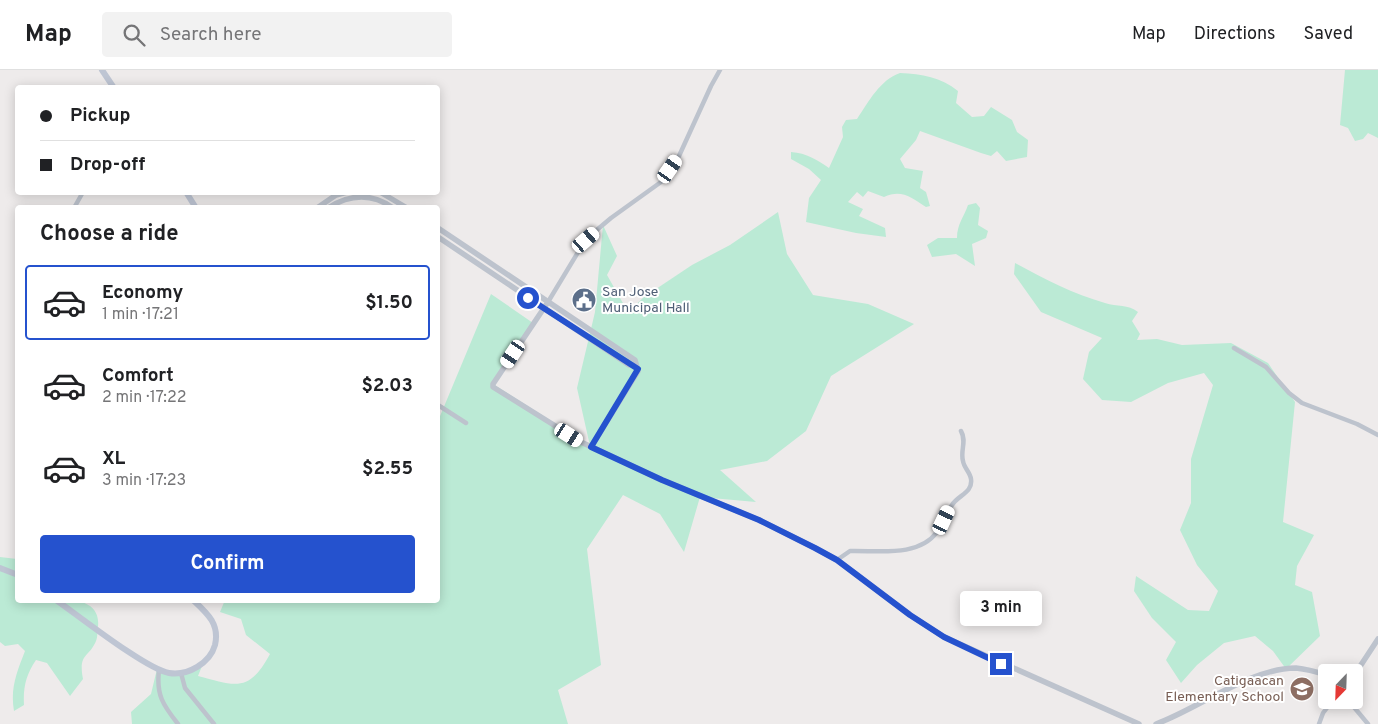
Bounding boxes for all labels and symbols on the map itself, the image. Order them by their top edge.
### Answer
car [655,152,684,186]
car [569,224,602,256]
place label: San Jose Municipal Hall [602,284,690,317]
route start [517,287,539,309]
public building icon: San Jose Municipal Hall [571,287,597,313]
car [498,337,527,371]
car [552,421,585,449]
car [930,503,957,537]
callout: 3 min [960,592,1042,626]
route end [990,653,1012,675]
north arrow [1318,664,1362,709]
place label: Catigaacan Elementary School [1165,673,1284,706]
school or university icon: Catigaacan Elementary School [1289,676,1315,702]

